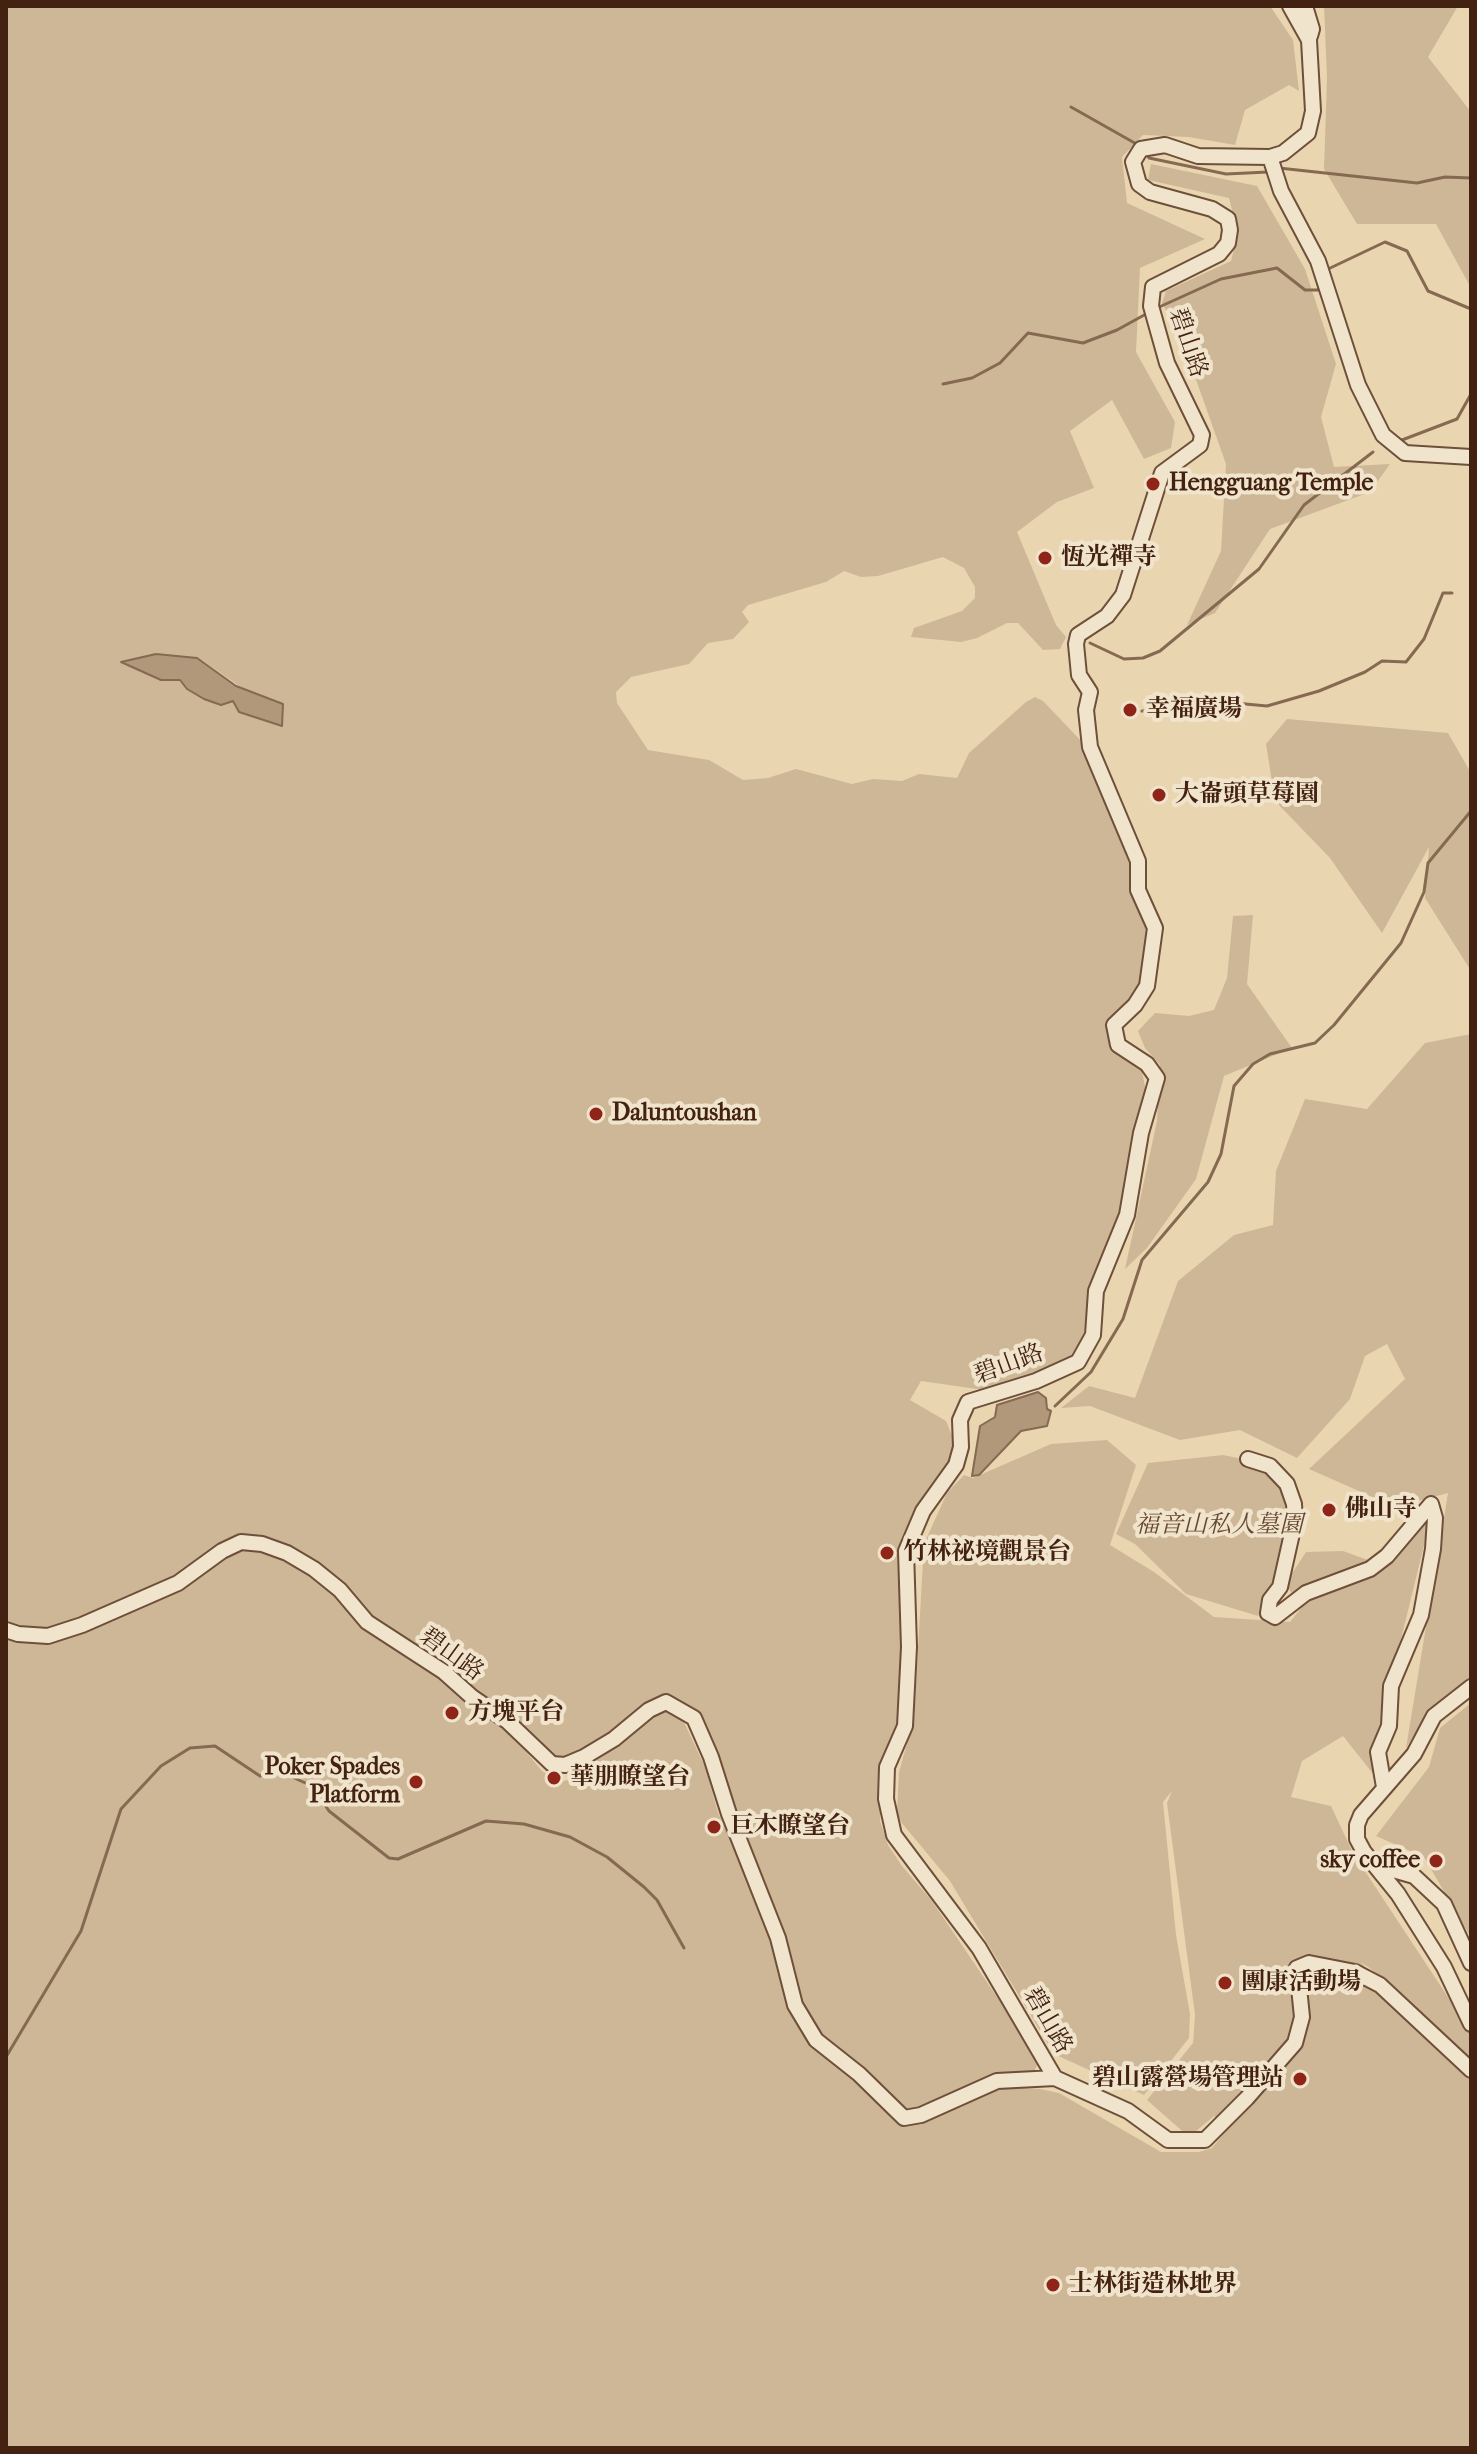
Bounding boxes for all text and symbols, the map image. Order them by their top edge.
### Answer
street label: 碧山路 [1162,304,1212,382]
place label: Hengguang Temple [1169,470,1373,498]
marker: Hengguang Temple [1144,475,1162,493]
place label: 恆光禪寺 [1061,544,1157,572]
marker: 恆光禪寺 [1036,549,1054,567]
place label: 幸福廣場 [1146,696,1242,724]
marker: 幸福廣場 [1121,701,1139,719]
place label: 大崙頭草莓園 [1175,781,1319,809]
marker: 大崙頭草莓園 [1150,786,1168,804]
place label: Daluntoushan [612,1100,757,1128]
marker: Daluntoushan [587,1105,605,1123]
street label: 碧山路 [970,1339,1048,1391]
place label: 佛山寺 [1345,1496,1417,1524]
marker: 佛山寺 [1320,1501,1338,1519]
park label: 福音山私人墓園 [1135,1512,1303,1540]
place label: 竹林祕境觀景台 [903,1539,1071,1567]
marker: 竹林祕境觀景台 [878,1544,896,1562]
street label: 碧山路 [413,1622,489,1688]
place label: 方塊平台 [468,1699,564,1727]
marker: 方塊平台 [443,1704,461,1722]
place label: Poker Spades Platform [265,1754,400,1810]
place label: 華朋瞭望台 [570,1764,690,1792]
marker: 華朋瞭望台 [545,1769,563,1787]
marker: Poker Spades Platform [407,1773,425,1791]
place label: 巨木瞭望台 [730,1813,850,1841]
marker: 巨木瞭望台 [705,1818,723,1836]
place label: sky coffee [1320,1847,1420,1875]
marker: sky coffee [1427,1852,1445,1870]
place label: 團康活動場 [1241,1969,1361,1997]
marker: 團康活動場 [1216,1974,1234,1992]
street label: 碧山路 [1017,1983,1077,2059]
place label: 碧山露營場管理站 [1092,2065,1284,2093]
marker: 碧山露營場管理站 [1291,2070,1309,2088]
place label: 士林街造林地界 [1069,2271,1237,2299]
marker: 士林街造林地界 [1044,2276,1062,2294]

